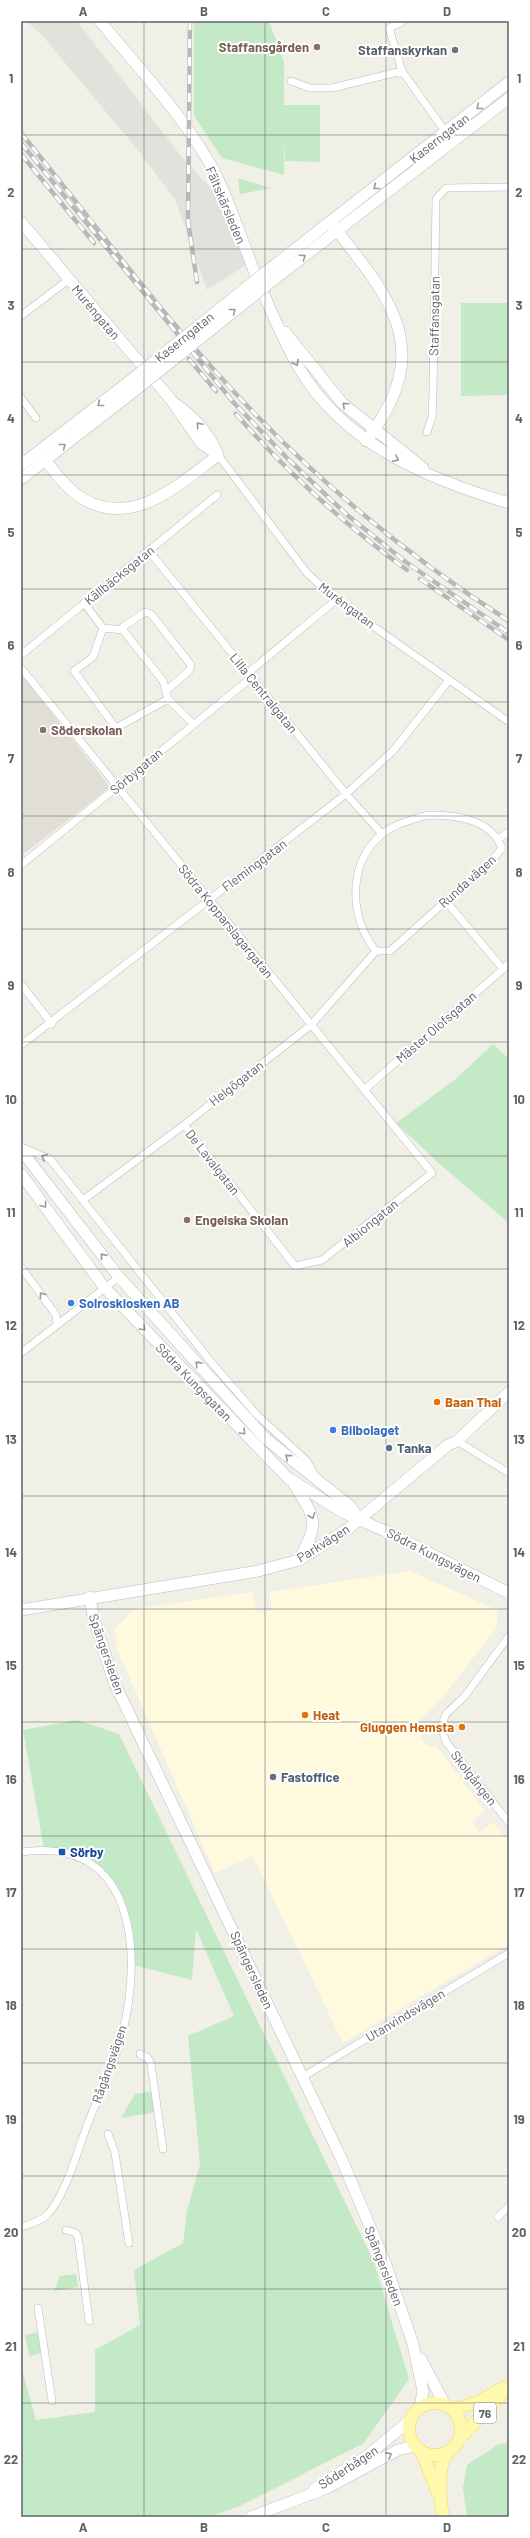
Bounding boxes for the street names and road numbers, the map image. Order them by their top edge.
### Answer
street label: Kaserngatan [406,110,472,166]
street label: Fältskärsleden [203,164,249,246]
street label: Staffansgatan [425,276,443,356]
street label: Muréngatan [68,281,124,343]
street label: Kaserngatan [151,308,217,366]
street label: Källbäcksgatan [81,542,157,608]
street label: Muréngatan [316,579,378,631]
street label: Lilla Centralgatan [227,650,301,736]
street label: Sörbygatan [106,744,166,798]
street label: Fleminggatan [218,835,290,895]
street label: Runda vägen [435,851,499,911]
street label: Södra Kopparslagargatan [175,861,277,981]
street label: Mäster Olofsgatan [392,988,480,1066]
street label: Helgögatan [206,1057,266,1109]
street label: De Lavalgatan [182,1126,244,1198]
street label: Albiongatan [339,1196,401,1250]
street label: Södra Kungsgatan [153,1340,235,1424]
street label: Parkvägen [294,1521,352,1565]
street label: Södra Kungsvägen [384,1524,484,1586]
street label: Spängersleden [86,1612,128,1696]
street label: Skolgången [448,1747,500,1809]
street label: Spängersleden [227,1928,277,2012]
street label: Utanvindsvägen [362,1985,448,2045]
street label: Rågångsvägen [88,2023,130,2105]
street label: Spängersleden [361,2224,407,2308]
road number: 76 [474,2403,496,2423]
street label: Söderbågen [315,2442,381,2492]

